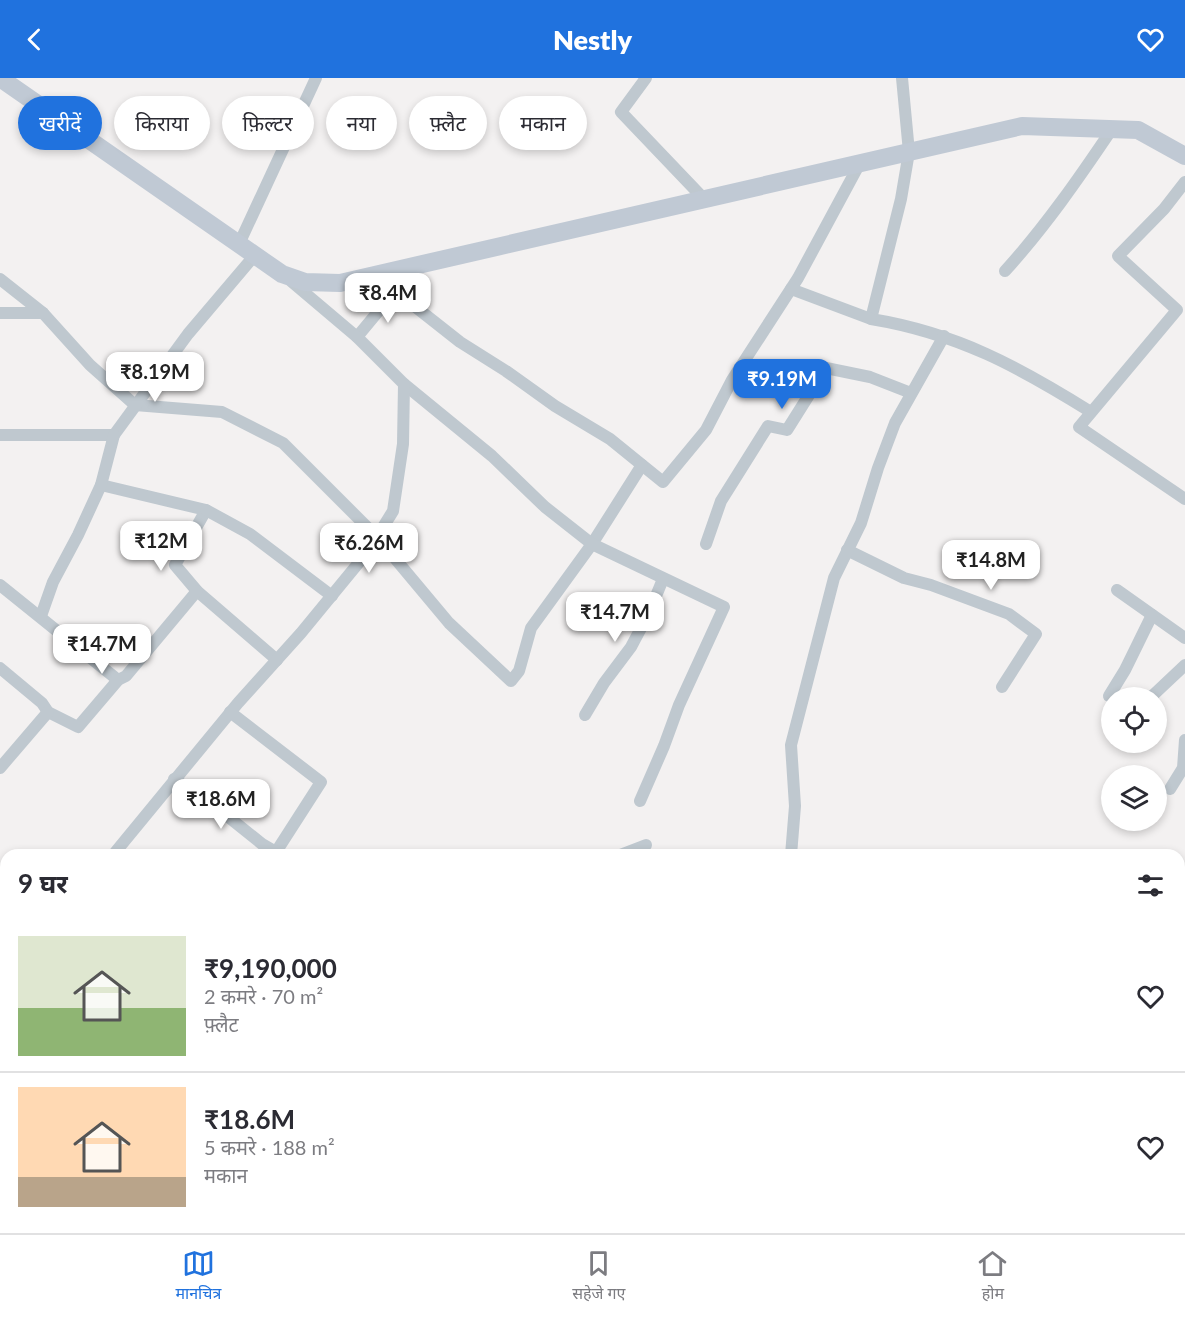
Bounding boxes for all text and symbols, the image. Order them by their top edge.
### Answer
icon: back [18,23,51,56]
text: Nestly [553,23,632,56]
icon: heart [1134,23,1167,56]
chip: खरीदें [18,96,102,150]
chip: किराया [114,96,210,150]
chip: फ़िल्टर [222,96,314,150]
chip: नया [326,96,397,150]
chip: फ़्लैट [409,96,487,150]
chip: मकान [499,96,587,150]
pin: ₹8.4M [346,273,430,324]
text: ₹8.4M [359,280,417,304]
pin: ₹8.19M [106,352,204,403]
text: ₹8.19M [120,359,190,383]
pin: ₹9.19M [733,359,831,410]
text: ₹9.19M [747,366,817,390]
pin: ₹12M [125,521,197,572]
pin: ₹6.26M [320,523,418,574]
text: ₹12M [134,528,188,552]
text: ₹6.26M [334,530,404,554]
pin: ₹14.8M [942,540,1040,591]
text: ₹14.8M [956,547,1026,571]
pin: ₹14.7M [566,592,664,643]
text: ₹14.7M [580,599,650,623]
pin: ₹14.7M [53,624,151,675]
text: ₹14.7M [67,631,137,655]
map controls [1101,687,1167,831]
button: locate [1101,687,1167,753]
button: layers [1101,765,1167,831]
pin: ₹18.6M [172,779,270,830]
text: ₹18.6M [186,786,256,810]
text: 9 घर [18,867,68,899]
icon: filters [1134,869,1167,902]
text: ₹9,190,000 [204,952,337,984]
icon: home [66,960,138,1032]
icon: heart [1134,980,1167,1013]
text: 2 कमरे · 70 m² [204,984,323,1008]
text: फ़्लैट [204,1012,239,1036]
text: ₹18.6M [204,1103,295,1135]
icon: home [66,1111,138,1183]
icon: heart [1134,1131,1167,1164]
text: 5 कमरे · 188 m² [204,1135,335,1159]
text: मकान [204,1163,248,1187]
tab: मानचित्र [176,1247,221,1306]
tab: सहेजे गए [572,1247,625,1306]
tab: होम [976,1247,1009,1306]

